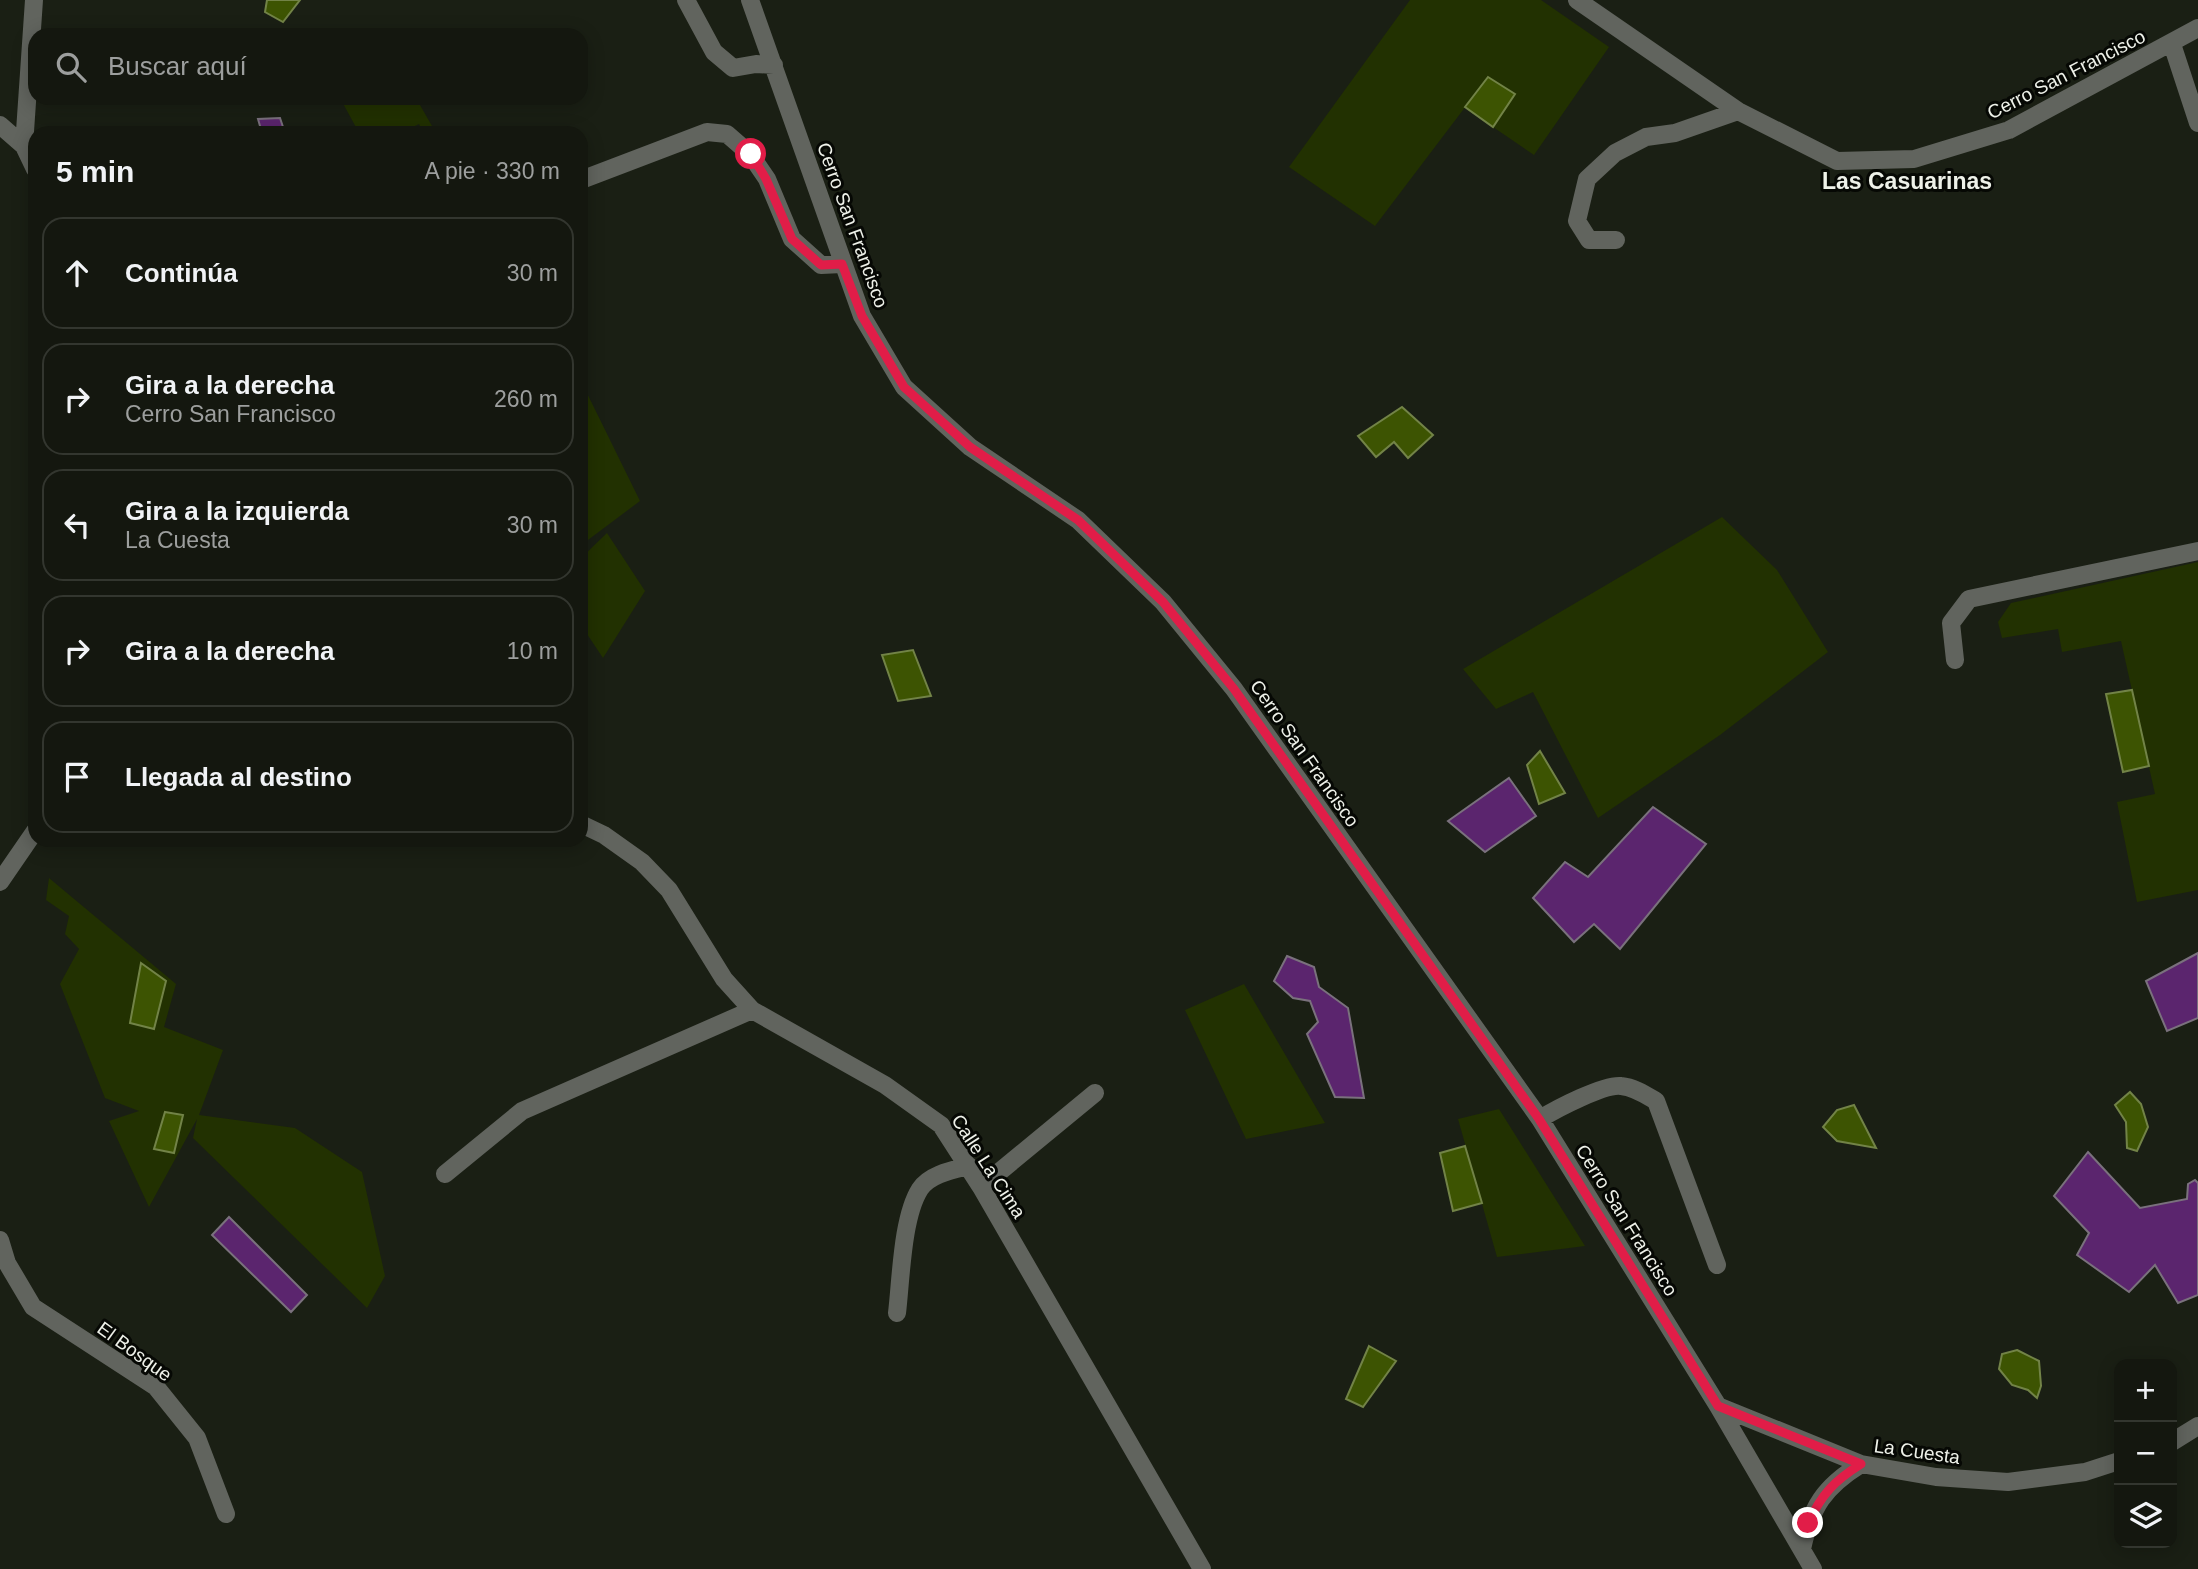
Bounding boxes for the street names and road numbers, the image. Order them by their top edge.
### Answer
street label: Cerro San Francisco [1984,26,2149,123]
street label: Cerro San Francisco [813,140,892,311]
street label: Cerro San Francisco [1246,676,1363,831]
street label: Calle La Cima [947,1111,1030,1222]
street label: Cerro San Francisco [1572,1141,1682,1300]
street label: El Bosque [93,1317,176,1385]
street label: La Cuesta [1873,1435,1962,1468]

